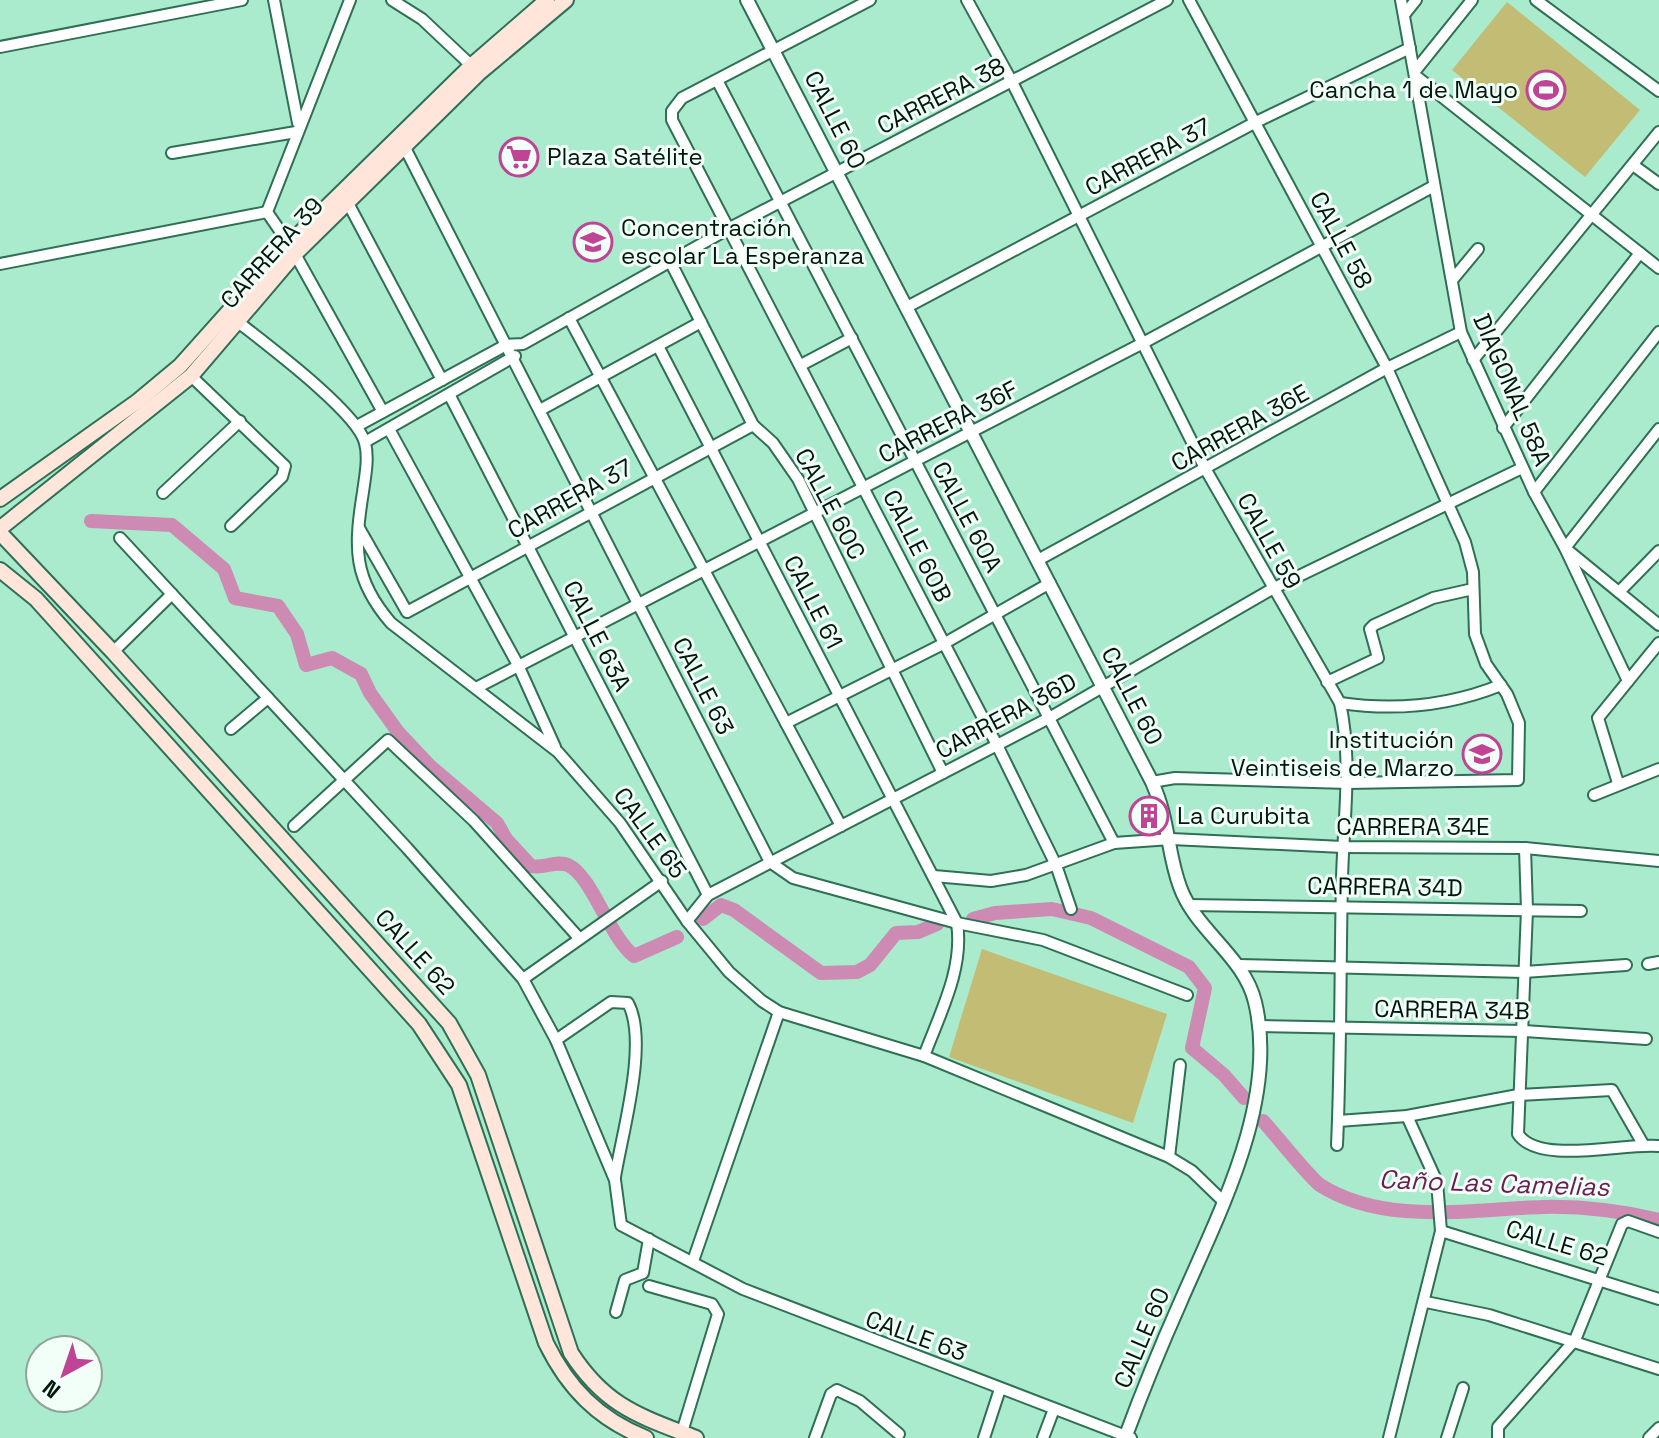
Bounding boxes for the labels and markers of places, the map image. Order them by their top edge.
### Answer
sports icon: Cancha 1 de Mayo [1525,69,1567,111]
place label: Cancha 1 de Mayo [1309,74,1518,105]
supermarket icon: Plaza Satélite [498,136,540,178]
place label: Plaza Satélite [547,141,703,172]
place label: Concentración escolar La Esperanza [621,212,864,271]
school or university icon: Concentración escolar La Esperanza [572,221,614,263]
place label: Institución Veintiseis de Marzo [1231,724,1454,783]
school or university icon: Institución Veintiseis de Marzo [1461,733,1503,775]
building icon: La Curubita [1128,795,1170,837]
place label: La Curubita [1177,800,1310,831]

